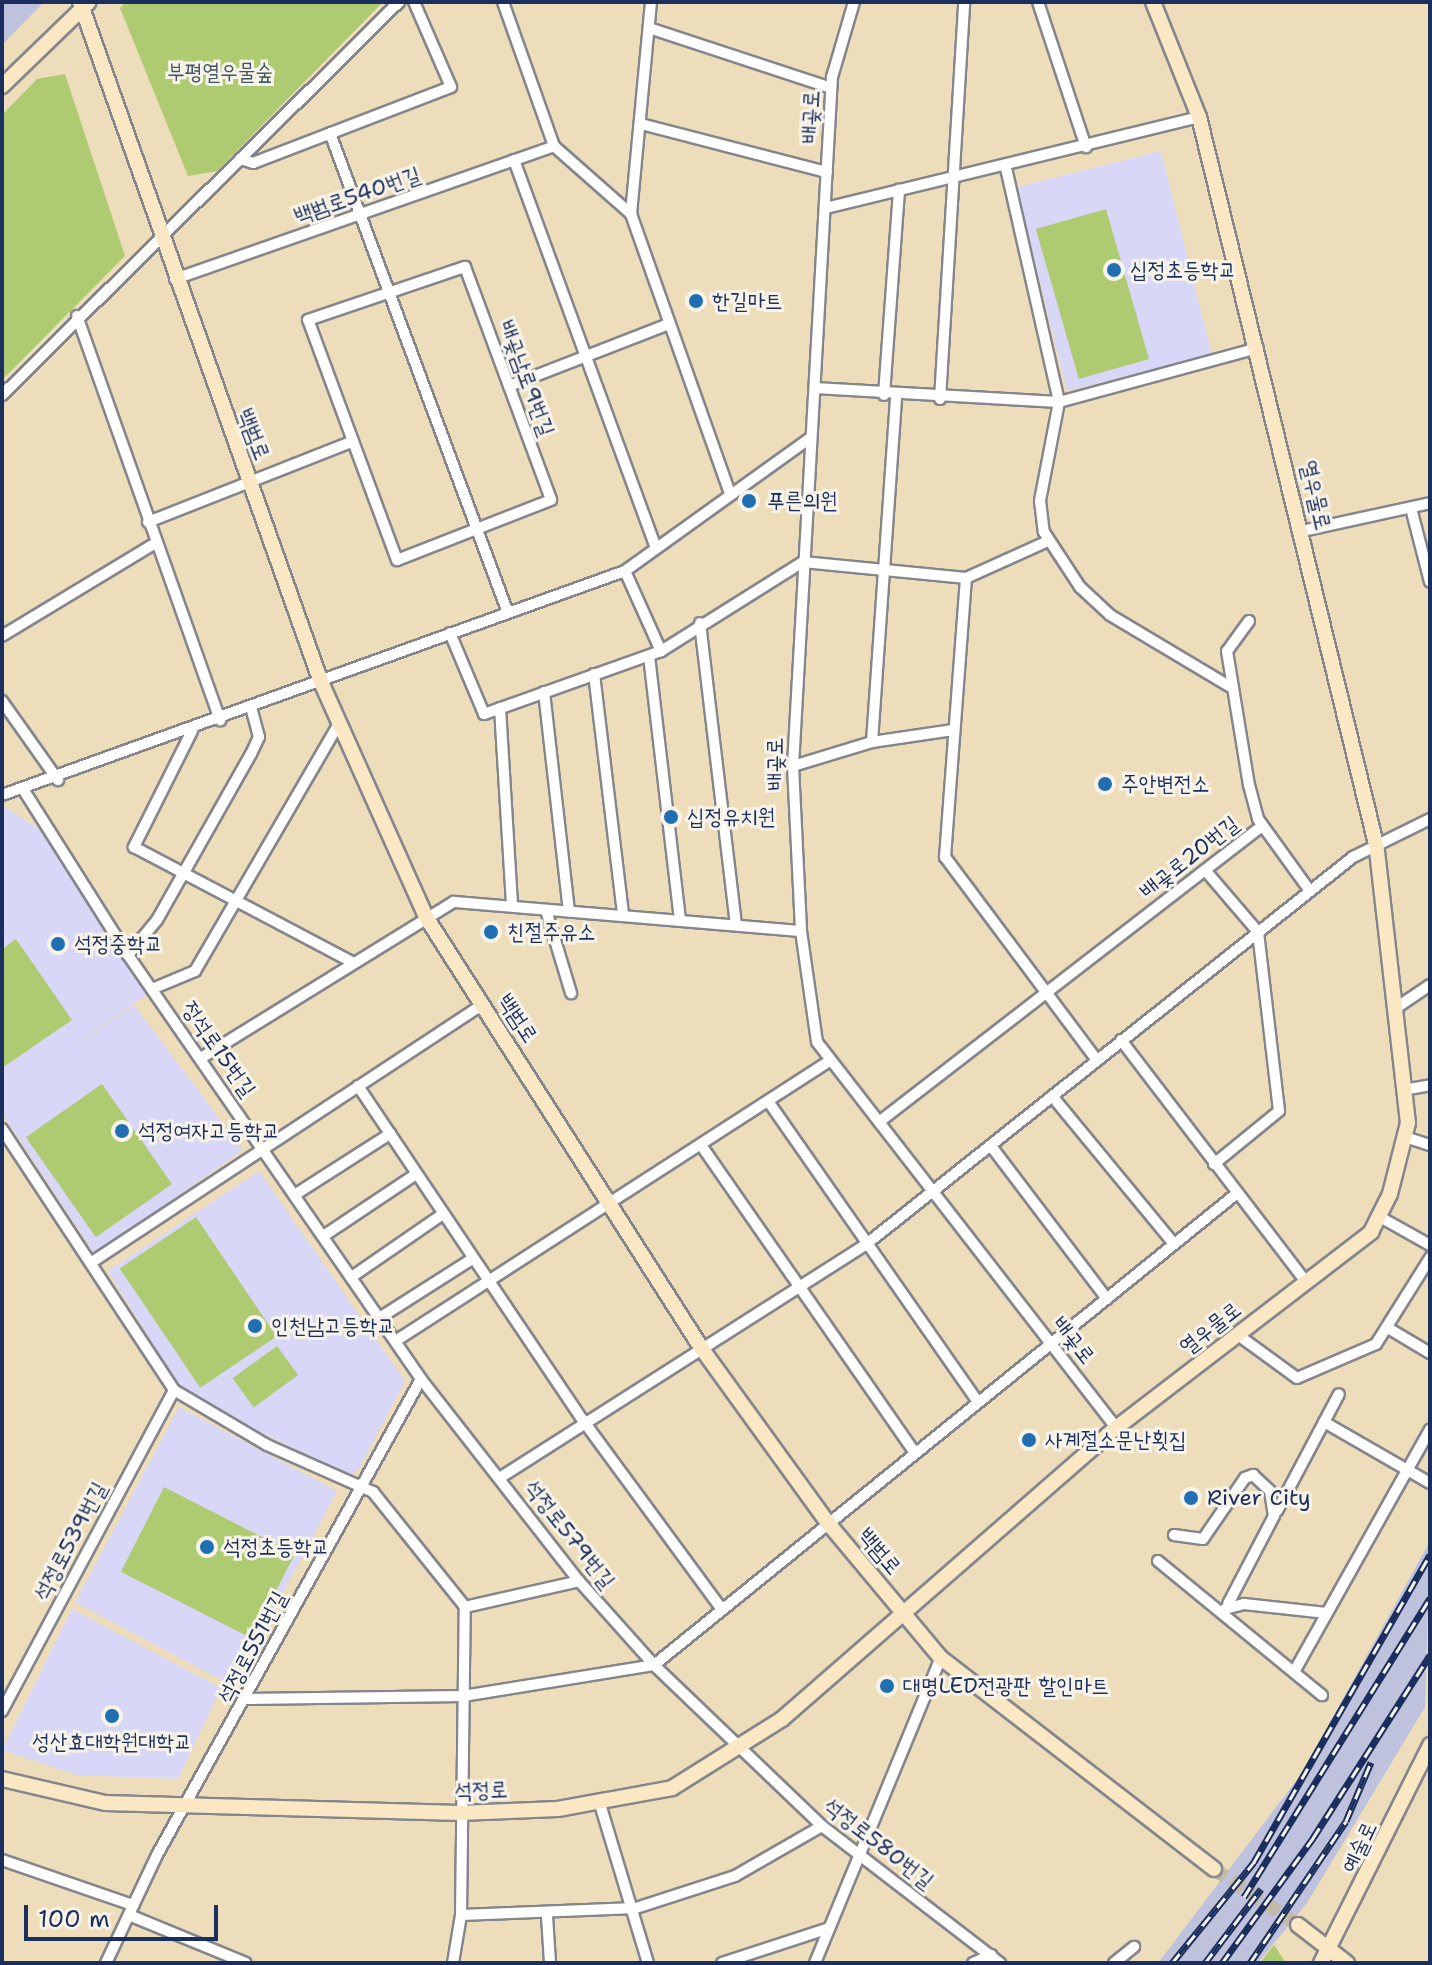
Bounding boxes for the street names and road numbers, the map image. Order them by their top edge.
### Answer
street label: 배곶로 [795,90,825,144]
street label: 백범로540번길 [290,161,424,229]
street label: 배곶남로9번길 [494,316,560,440]
street label: 백범로 [232,404,276,464]
street label: 열우물로 [1295,458,1337,532]
street label: 배곶로 [762,737,788,791]
street label: 배곶로20번길 [1134,810,1244,904]
street label: 백범로 [492,989,544,1047]
street label: 정석로15번길 [176,996,262,1102]
street label: 열우물로 [1174,1296,1246,1360]
street label: 배곶로 [1047,1311,1101,1369]
street label: 석정로579번길 [519,1474,621,1594]
street label: 석정로539번길 [28,1477,112,1605]
street label: 백범로 [853,1522,907,1580]
street label: 석정로551번길 [211,1586,293,1708]
street label: 석정로 [454,1776,508,1804]
street label: 석정로580번길 [819,1792,939,1894]
street label: 예술로 [1336,1817,1382,1877]

